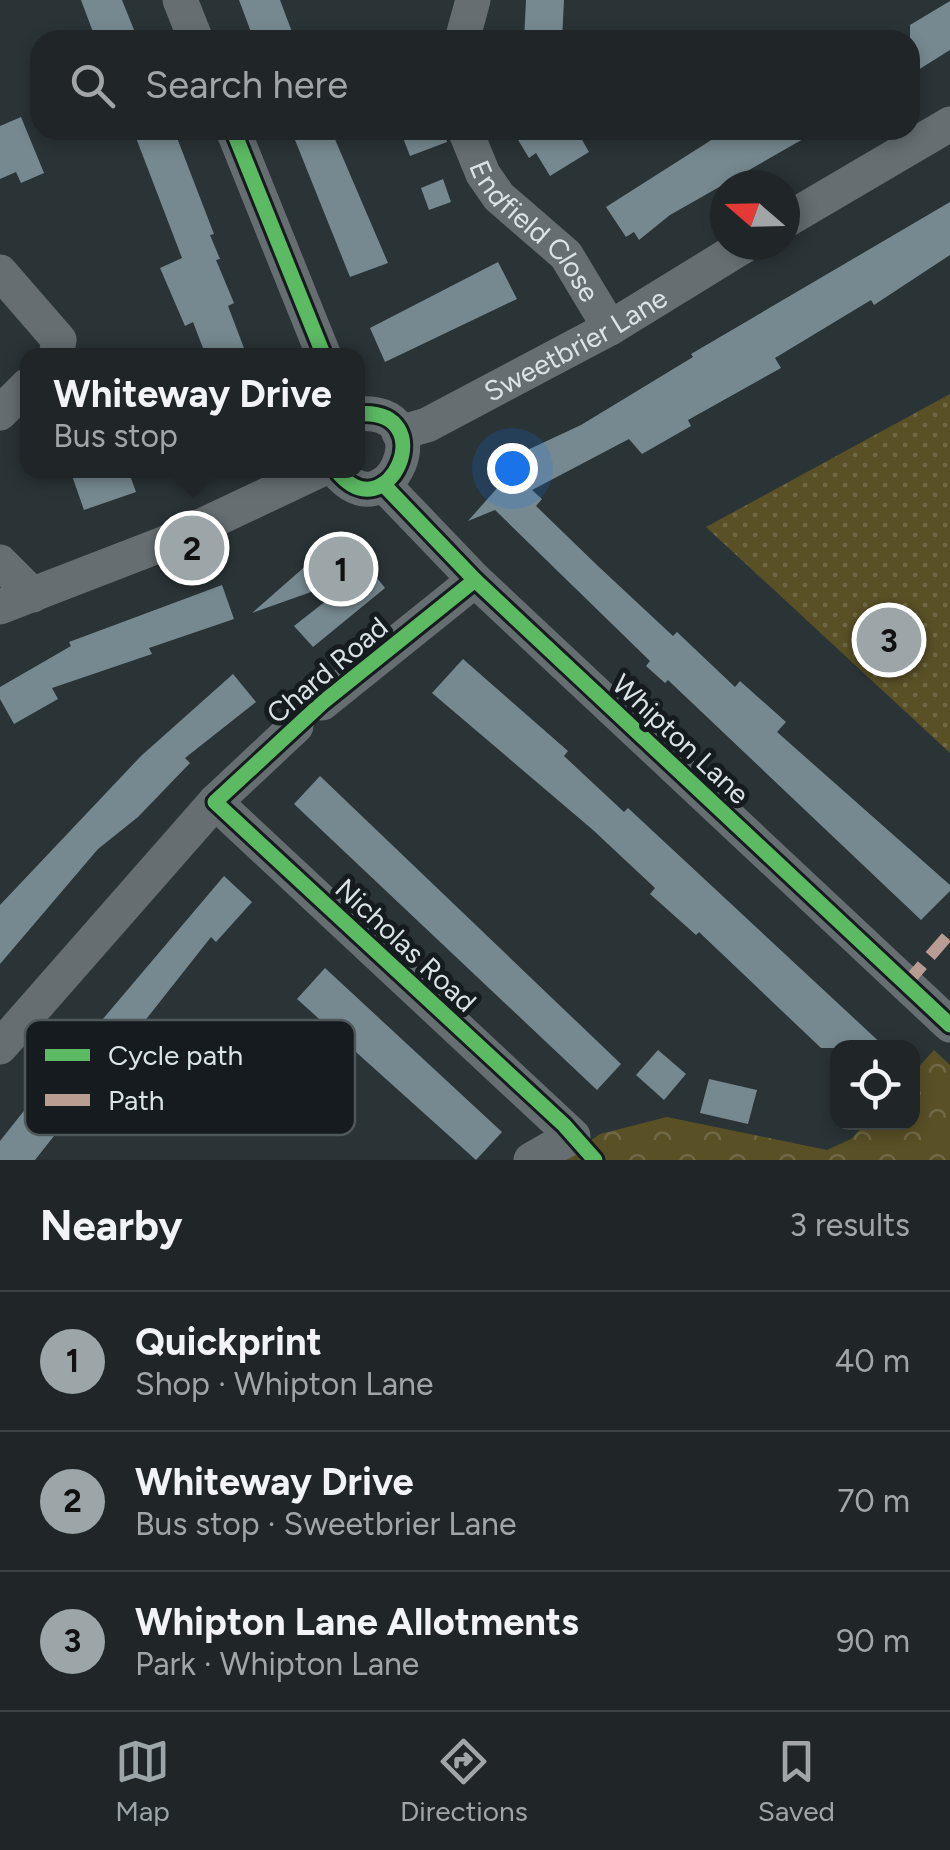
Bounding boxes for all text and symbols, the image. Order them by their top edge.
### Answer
search box [30,30,920,140]
icon: search [65,58,120,113]
text: Search here [145,62,348,108]
street label: Endfield Close [462,155,607,308]
north arrow [710,170,800,260]
street label: Sweetbrier Lane [478,280,673,409]
popup [20,348,365,478]
text: Whiteway Drive [53,371,332,417]
text: Bus stop [53,417,178,455]
your location [487,443,538,494]
pin: 2 [160,510,224,586]
pin: 1 [308,532,374,606]
pin: 3 [856,602,922,678]
street label: Chard Road [260,610,394,730]
street label: Whipton Lane [606,667,756,811]
street label: Nicholas Road [329,871,483,1019]
legend [25,1020,355,1135]
text: Cycle path [108,1038,243,1072]
map controls [830,1040,920,1130]
button: locate [830,1040,920,1130]
text: Path [108,1083,164,1117]
text: Nearby [40,1200,182,1251]
text: 3 results [790,1206,910,1244]
text: Quickprint [135,1319,322,1365]
text: 1 [66,1342,79,1380]
text: 40 m [834,1342,910,1380]
text: Shop · Whipton Lane [135,1365,433,1403]
text: Whiteway Drive [135,1459,414,1505]
text: 2 [63,1482,82,1520]
text: 70 m [837,1482,910,1520]
text: Bus stop · Sweetbrier Lane [135,1505,516,1543]
text: Whipton Lane Allotments [135,1599,579,1645]
text: 3 [64,1622,81,1660]
text: 90 m [836,1622,910,1660]
text: Park · Whipton Lane [135,1645,419,1683]
tab: Map [115,1734,170,1828]
tab: Directions [400,1734,528,1828]
tab: Saved [758,1734,835,1828]

